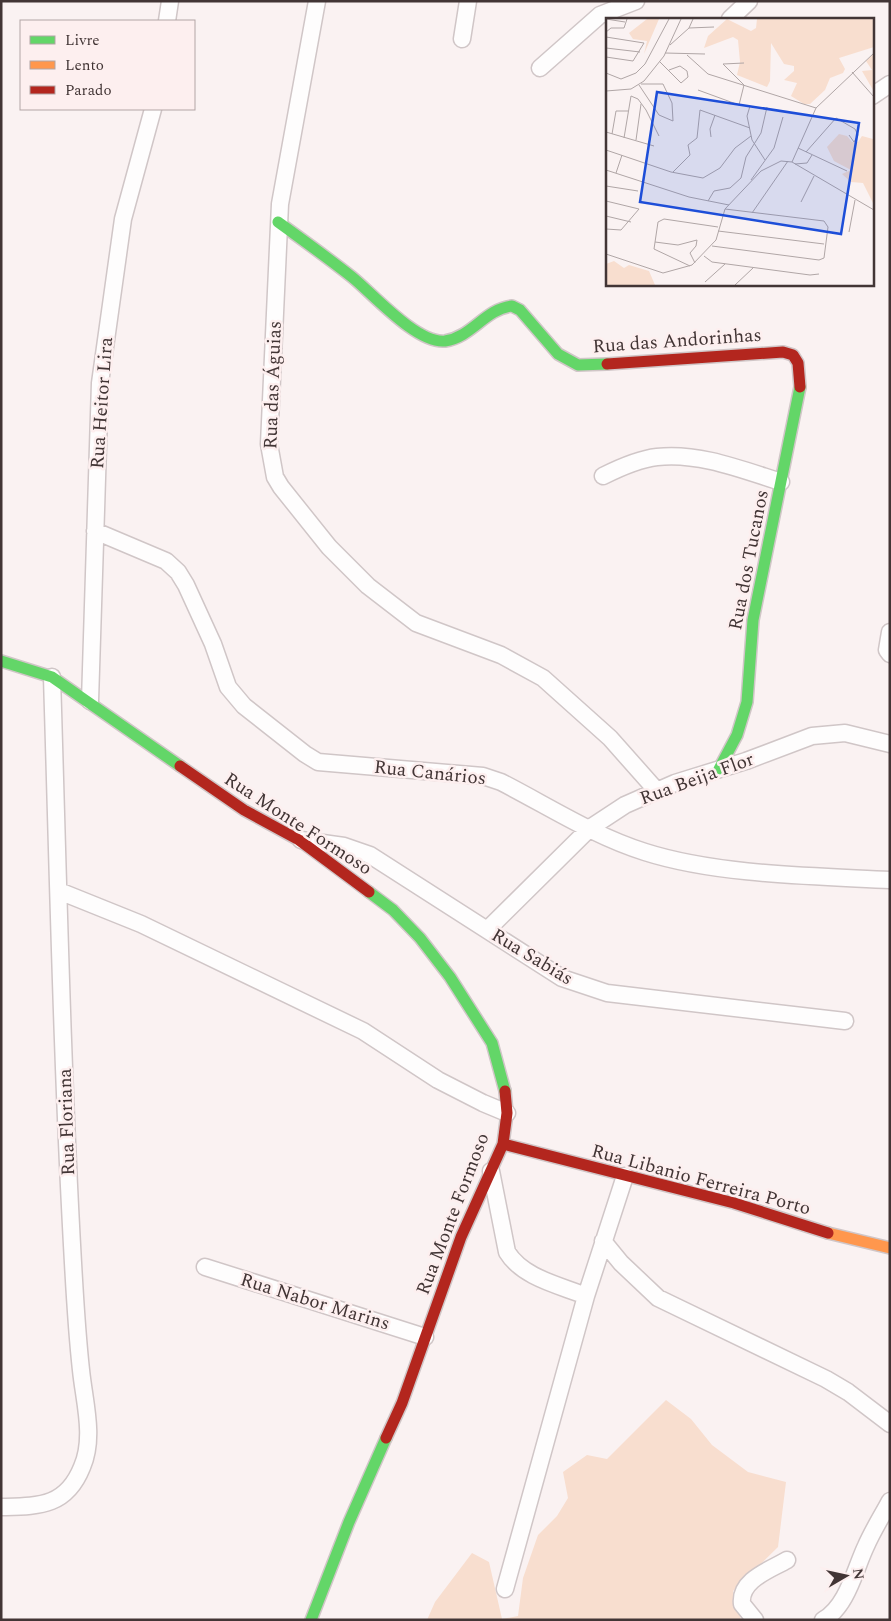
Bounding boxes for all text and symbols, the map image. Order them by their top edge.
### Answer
inset map [606,18,874,285]
legend [20,20,195,110]
text: Livre [65,29,100,52]
text: Lento [65,54,104,77]
text: Parado [65,79,112,102]
street label: Rua das Águias [256,320,290,450]
street label: Rua das Andorinhas [592,321,762,361]
street label: Rua Heitor Lira [83,335,121,470]
street label: Rua dos Tucanos [721,487,777,633]
street label: Rua Beija Flor [636,745,759,813]
street label: Rua Canários [373,753,487,793]
street label: Rua Monte Formoso [218,765,378,883]
street label: Rua Sabiás [486,921,578,993]
street label: Rua Floriana [51,1067,83,1176]
street label: Rua Monte Formoso [409,1129,497,1299]
street label: Rua Libanio Ferreira Porto [588,1137,814,1223]
street label: Rua Nabor Marins [237,1265,393,1339]
north arrow [821,1551,871,1601]
text: N [847,1567,870,1581]

